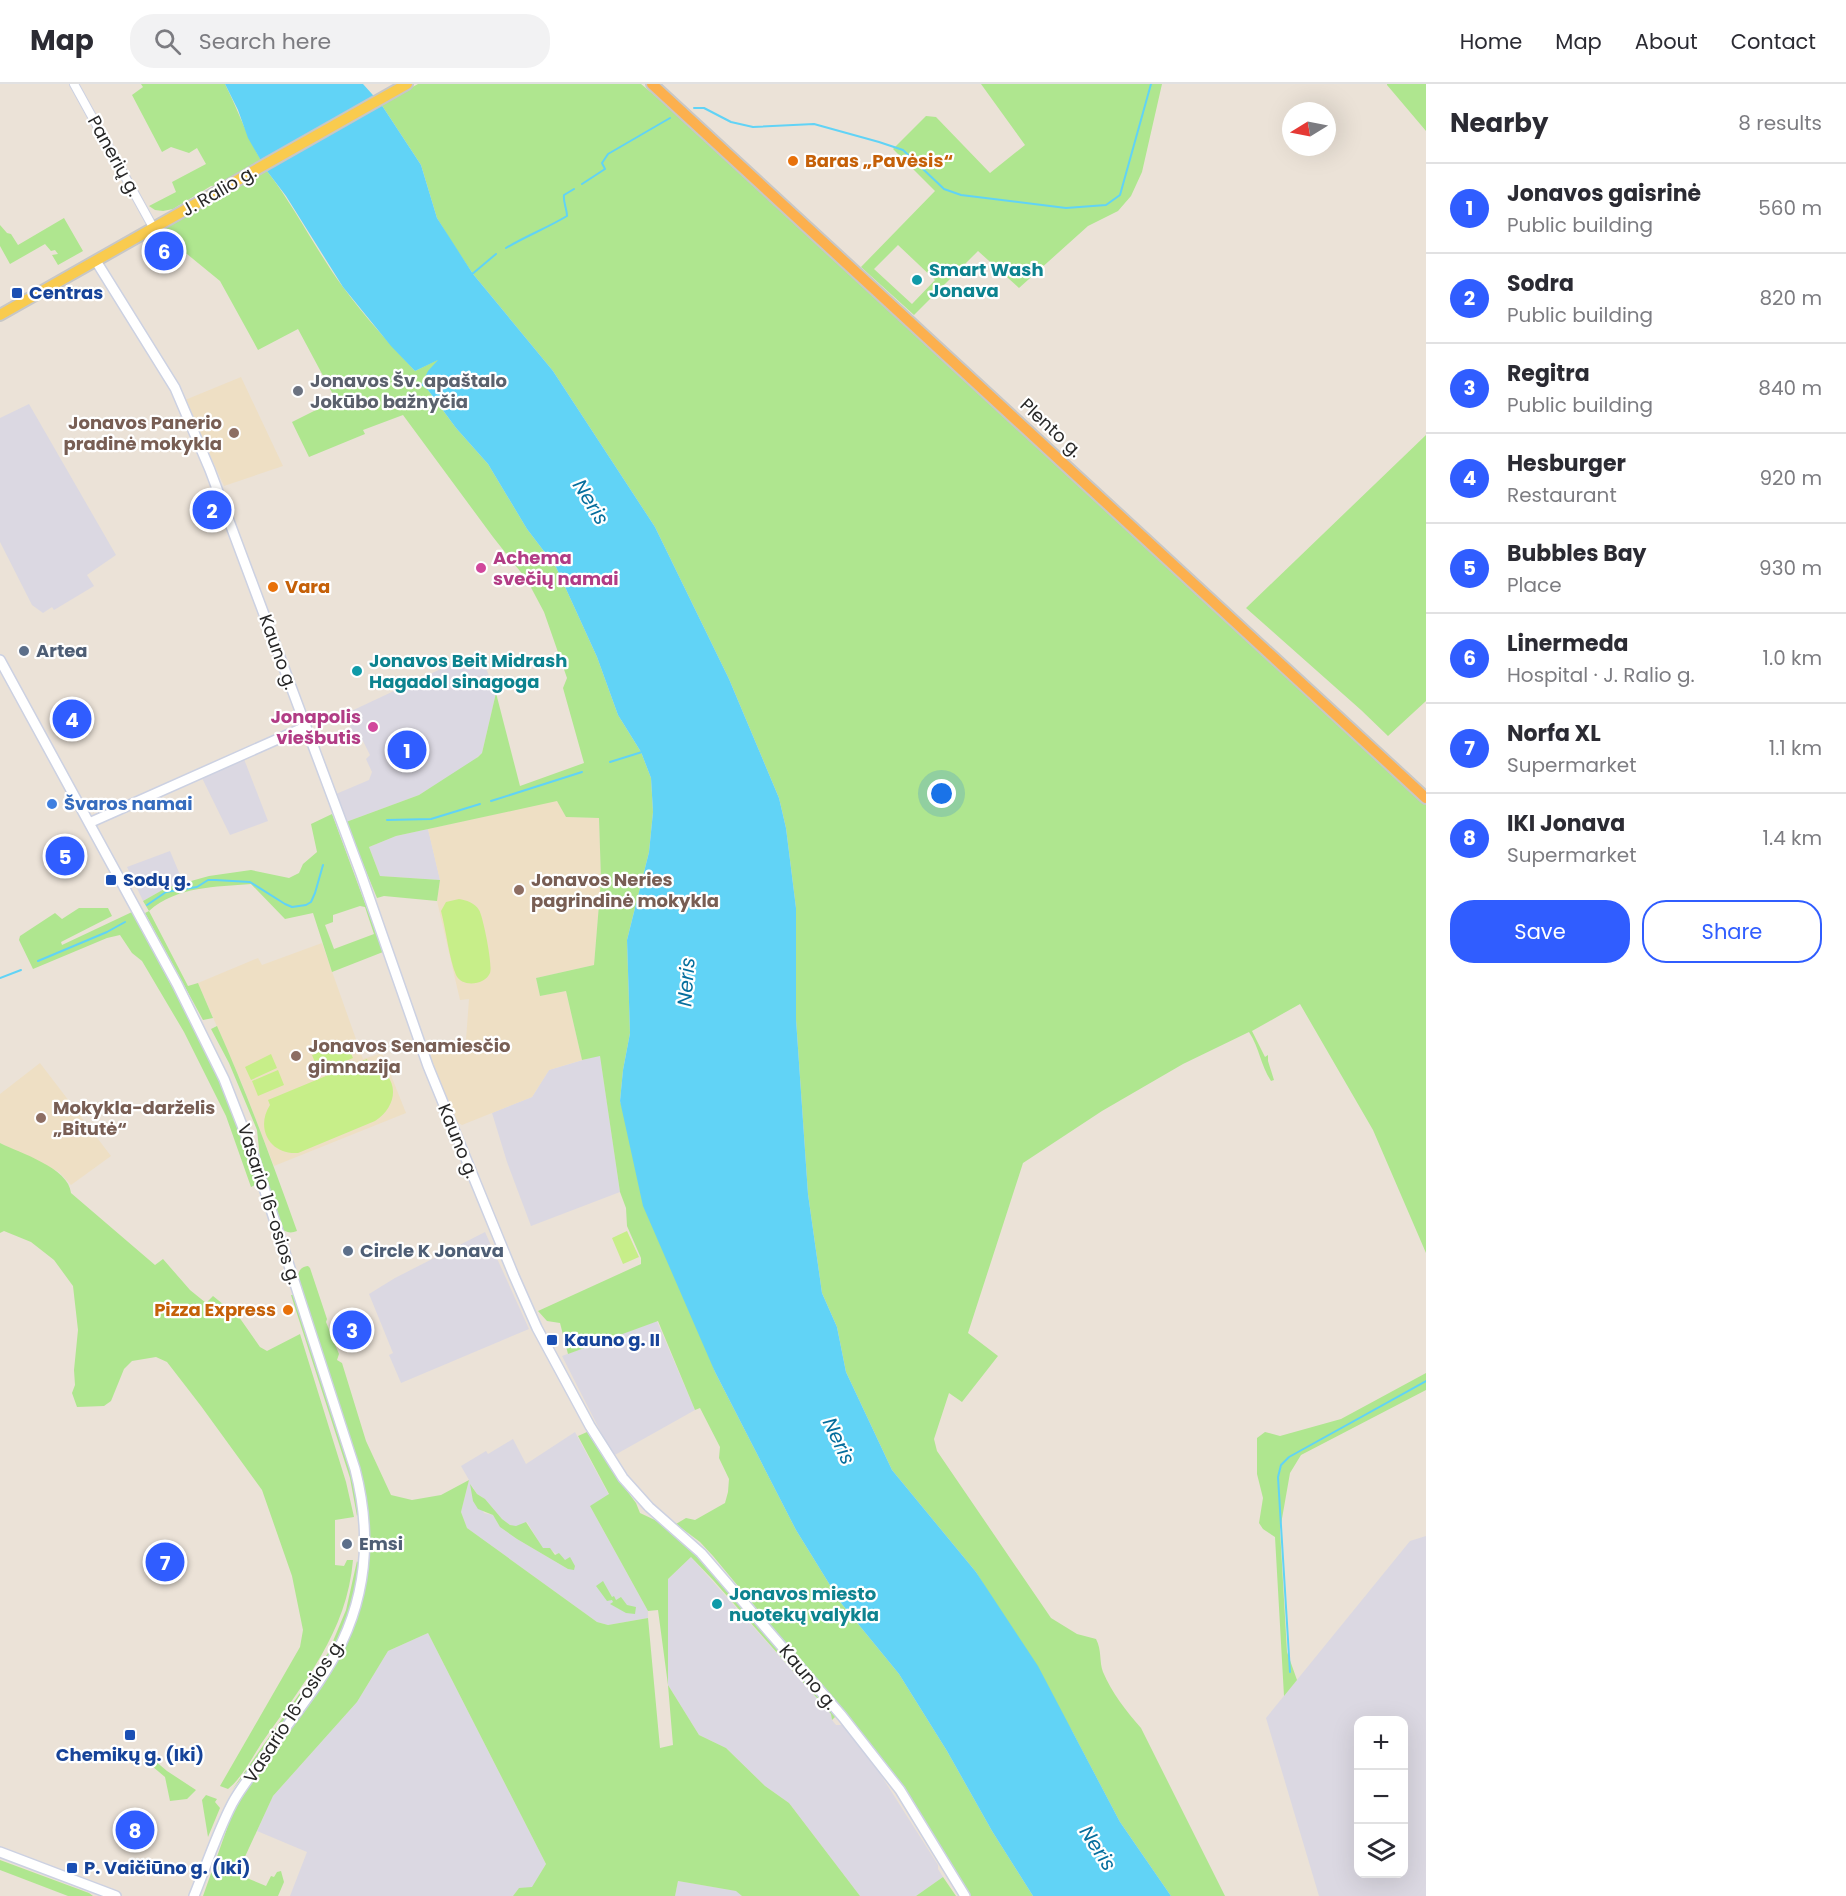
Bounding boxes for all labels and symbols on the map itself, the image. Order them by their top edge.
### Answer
north arrow [1282,102,1336,156]
street label: Panerių g. [82,111,147,201]
place label: Baras „Pavėsis“ [805,148,953,173]
marker: Baras „Pavėsis“ [786,154,800,168]
street label: J. Ralio g. [177,159,261,222]
pin: 6 [144,228,184,274]
place label: Smart Wash Jonava [929,257,1044,303]
marker: Smart Wash Jonava [910,273,924,287]
place label: Centras [29,280,103,305]
marker: Centras [10,286,24,300]
place label: Jonavos Šv. apaštalo Jokūbo bažnyčia [310,368,507,414]
marker: Jonavos Šv. apaštalo Jokūbo bažnyčia [291,384,305,398]
street label: Plento g. [1015,392,1088,463]
place label: Jonavos Panerio pradinė mokykla [64,410,222,456]
marker: Jonavos Panerio pradinė mokykla [227,426,241,440]
water label: Neris [566,474,616,530]
pin: 2 [192,488,232,532]
place label: Achema svečių namai [493,545,619,591]
marker: Achema svečių namai [474,561,488,575]
place label: Vara [285,574,330,599]
marker: Vara [266,580,280,594]
street label: Kauno g. [253,611,304,693]
place label: Artea [36,638,88,663]
marker: Artea [17,644,31,658]
place label: Jonavos Beit Midrash Hagadol sinagoga [369,648,567,694]
marker: Jonavos Beit Midrash Hagadol sinagoga [350,664,364,678]
pin: 4 [52,696,92,742]
place label: Jonapolis viešbutis [270,704,361,750]
marker: Jonapolis viešbutis [366,720,380,734]
pin: 1 [388,728,426,772]
your location [927,779,956,808]
place label: Švaros namai [64,791,193,816]
marker: Švaros namai [45,797,59,811]
pin: 5 [46,834,84,878]
place label: Sodų g. [123,867,191,892]
place label: Jonavos Neries pagrindinė mokykla [531,867,719,913]
marker: Sodų g. [104,873,118,887]
marker: Jonavos Neries pagrindinė mokykla [512,883,526,897]
water label: Neris [670,956,702,1008]
place label: Jonavos Senamiesčio gimnazija [308,1033,511,1079]
marker: Jonavos Senamiesčio gimnazija [289,1049,303,1063]
place label: Mokykla-darželis „Bitutė“ [53,1095,215,1141]
street label: Kauno g. [432,1100,485,1182]
marker: Mokykla-darželis „Bitutė“ [34,1111,48,1125]
street label: Vasario 16-osios g. [232,1120,307,1287]
place label: Circle K Jonava [360,1238,504,1263]
marker: Circle K Jonava [341,1244,355,1258]
place label: Pizza Express [154,1297,276,1322]
marker: Pizza Express [281,1303,295,1317]
pin: 3 [332,1308,372,1352]
place label: Kauno g. II [564,1327,660,1352]
marker: Kauno g. II [545,1333,559,1347]
water label: Neris [816,1413,862,1469]
place label: Emsi [359,1531,403,1556]
marker: Emsi [340,1537,354,1551]
pin: 7 [146,1540,184,1584]
place label: Jonavos miesto nuotekų valykla [729,1581,879,1627]
marker: Jonavos miesto nuotekų valykla [710,1597,724,1611]
street label: Vasario 16-osios g. [237,1634,350,1788]
street label: Kauno g. [774,1639,843,1715]
marker: Chemikų g. (Iki) [123,1728,137,1742]
place label: Chemikų g. (Iki) [56,1742,204,1767]
pin: 8 [116,1808,154,1852]
water label: Neris [1073,1820,1123,1876]
place label: P. Vaičiūno g. (Iki) [84,1855,251,1880]
marker: P. Vaičiūno g. (Iki) [65,1861,79,1875]

